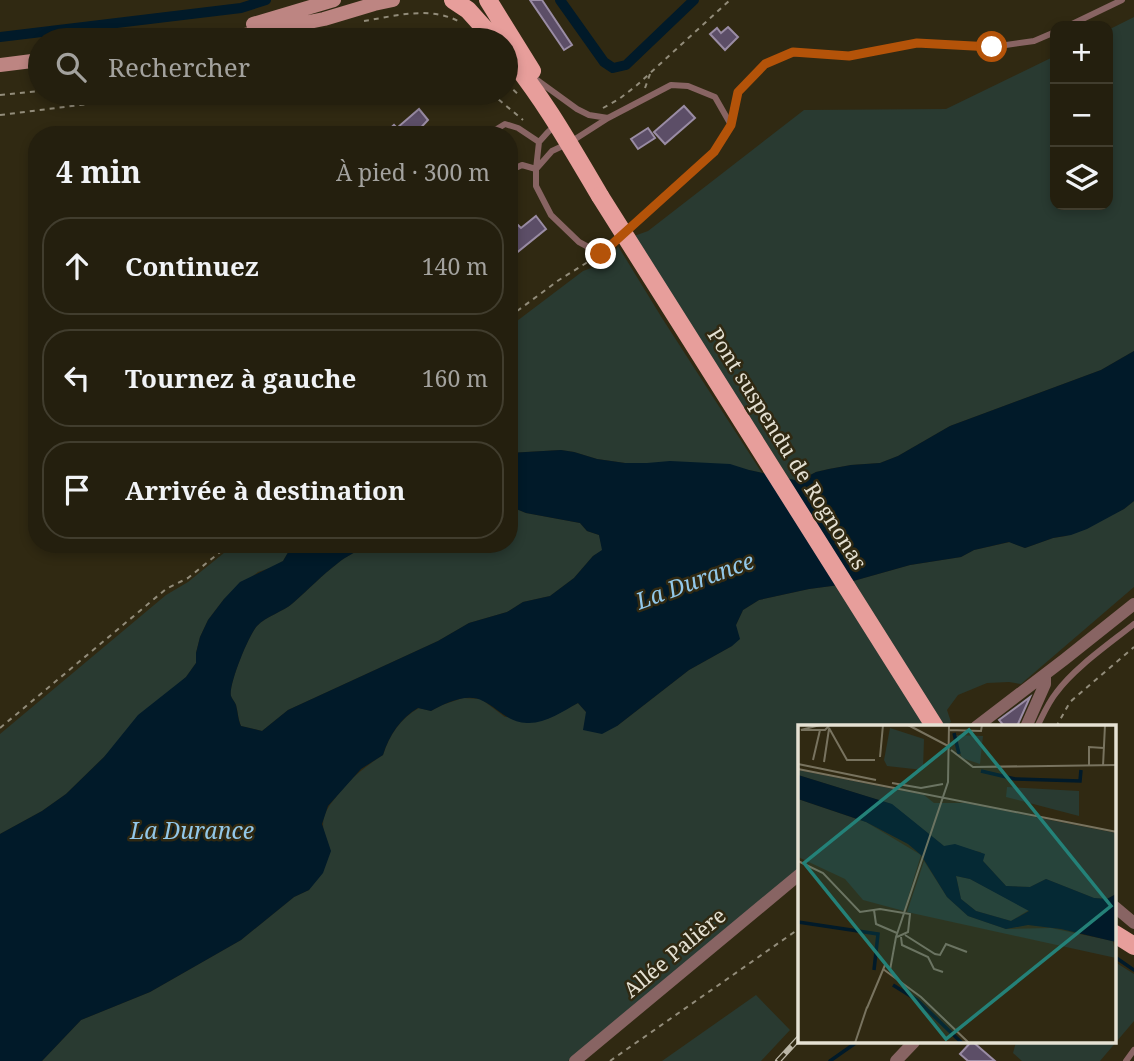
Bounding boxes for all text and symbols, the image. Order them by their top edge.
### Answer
map controls [1050,21,1113,210]
button: + [1050,21,1113,84]
search box [28,28,518,105]
route start [976,31,1007,62]
icon: search [52,48,90,86]
text: Rechercher [108,49,250,85]
button: − [1050,84,1113,147]
button: layers [1050,147,1113,210]
text: 4 min [56,151,141,192]
text: À pied · 300 m [336,156,490,188]
route end [585,238,616,269]
icon: ahead [58,247,96,285]
text: Continuez [125,248,259,284]
text: 140 m [422,250,488,282]
street label: Pont suspendu de Rognonas [702,322,874,575]
icon: left [58,359,96,397]
text: Tournez à gauche [125,360,356,396]
text: 160 m [422,362,488,394]
icon: arrive [58,471,96,509]
text: Arrivée à destination [125,472,405,508]
water label: La Durance [630,544,758,617]
inset map [798,725,1116,1044]
water label: La Durance [129,814,254,846]
street label: Allée Palière [617,901,732,1003]

